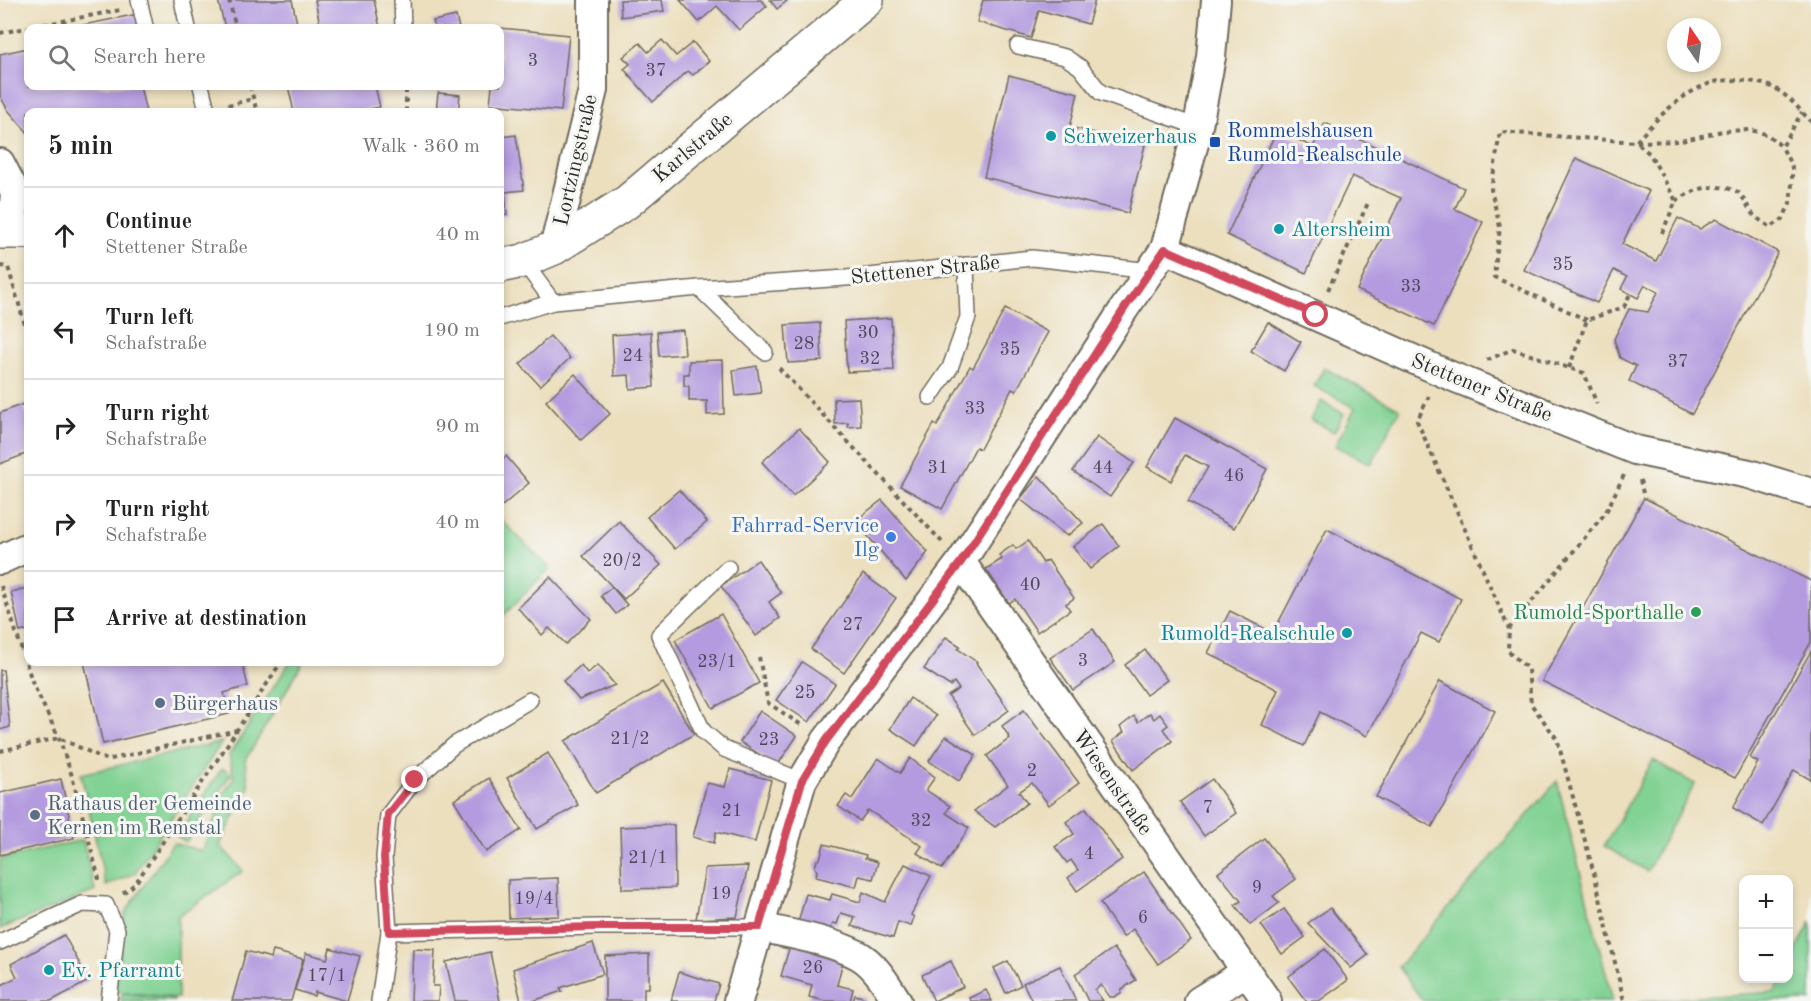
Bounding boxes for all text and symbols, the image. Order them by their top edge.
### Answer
north arrow [1667,18,1721,72]
search box [24,24,504,90]
icon: search [45,41,78,74]
text: Search here [93,46,206,68]
house number: 3 [528,52,538,70]
house number: 37 [646,62,666,80]
street label: Lortzingstraße [551,93,602,228]
street label: Karlstraße [649,109,737,187]
place label: Rommelshausen Rumold-Realschule [1227,121,1402,166]
place label: Schweizerhaus [1063,127,1197,148]
marker: Schweizerhaus [1044,129,1058,143]
text: 5 min [48,134,113,160]
marker: Rommelshausen Rumold-Realschule [1208,135,1222,149]
text: Walk · 360 m [361,137,480,157]
text: Continue [105,211,192,233]
icon: ahead [48,219,81,252]
place label: Altersheim [1291,220,1391,241]
marker: Altersheim [1272,222,1286,236]
text: 40 m [435,225,480,245]
text: Stettener Straße [105,238,248,258]
street label: Stettener Straße [849,252,1001,289]
house number: 35 [1553,256,1573,274]
house number: 33 [1401,278,1421,296]
route start [1302,301,1328,327]
text: Turn left [105,307,194,329]
icon: left [48,315,81,348]
text: 190 m [424,321,480,341]
house number: 30 [858,324,878,342]
text: Schafstraße [105,334,207,354]
house number: 28 [794,335,814,353]
house number: 35 [1000,341,1020,359]
house number: 24 [623,347,643,365]
house number: 32 [860,350,880,368]
street label: Stettener Straße [1408,351,1555,426]
house number: 37 [1668,353,1688,371]
house number: 33 [965,400,985,418]
text: Turn right [105,403,209,425]
icon: right [48,411,81,444]
text: 90 m [435,417,480,437]
text: Schafstraße [105,430,207,450]
house number: 31 [928,459,948,477]
house number: 44 [1093,459,1113,477]
house number: 46 [1224,467,1244,485]
text: Turn right [105,499,209,521]
icon: right [48,507,81,540]
text: 40 m [435,513,480,533]
place label: Fahrrad-Service Ilg [731,516,880,561]
text: Schafstraße [105,526,207,546]
marker: Fahrrad-Service Ilg [884,530,898,544]
house number: 20/2 [602,552,642,570]
house number: 40 [1020,576,1040,594]
icon: arrive [48,603,81,636]
place label: Rumold-Sporthalle [1513,603,1684,624]
marker: Rumold-Sporthalle [1689,605,1703,619]
text: Arrive at destination [105,608,307,630]
house number: 27 [843,616,863,634]
place label: Rumold-Realschule [1160,624,1335,645]
marker: Rumold-Realschule [1340,626,1354,640]
house number: 3 [1078,652,1088,670]
house number: 23/1 [697,653,737,671]
house number: 25 [795,684,815,702]
place label: Bürgerhaus [172,694,278,715]
marker: Bürgerhaus [153,696,167,710]
street label: Wiesenstraße [1068,726,1156,839]
house number: 21/2 [610,730,650,748]
house number: 23 [759,731,779,749]
house number: 2 [1027,762,1037,780]
route end [401,766,427,792]
place label: Rathaus der Gemeinde Kernen im Remstal [47,794,252,839]
house number: 7 [1203,799,1213,817]
house number: 21 [722,802,742,820]
marker: Rathaus der Gemeinde Kernen im Remstal [28,808,42,822]
house number: 32 [911,812,931,830]
house number: 4 [1084,845,1094,863]
house number: 21/1 [628,849,668,867]
map controls [1739,875,1793,983]
button: + [1739,875,1793,929]
house number: 9 [1252,879,1262,897]
house number: 19 [711,885,731,903]
house number: 19/4 [514,890,554,908]
house number: 6 [1138,909,1148,927]
button: − [1739,929,1793,983]
house number: 26 [803,959,823,977]
place label: Ev. Pfarramt [61,961,182,982]
marker: Ev. Pfarramt [42,963,56,977]
house number: 17/1 [307,967,347,985]

